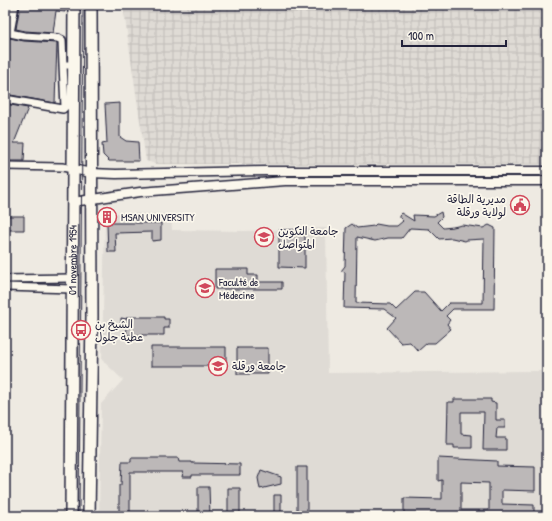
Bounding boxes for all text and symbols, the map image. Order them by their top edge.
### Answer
scale bar [402,22,506,48]
text: 100 m [408,27,434,44]
place label: مديرية الطاقة لولاية ورقلة [447,192,506,220]
public building icon: مديرية الطاقة لولاية ورقلة [509,194,531,216]
building icon: MSAN UNIVERSITY [96,206,118,228]
place label: MSAN UNIVERSITY [121,210,195,224]
place label: جامعة التكوين المتواصل [278,224,339,252]
street label: 01 novembre 1954 [65,225,80,295]
school or university icon: جامعة التكوين المتواصل [253,226,275,248]
place label: Faculté de Médecine [218,275,259,302]
school or university icon: Faculté de Médecine [194,277,216,299]
place label: الشيخ بن عطية جلول [95,317,143,345]
bus stop icon: الشيخ بن عطية جلول [70,319,92,341]
school or university icon: جامعة ورقلة [207,355,229,377]
place label: جامعة ورقلة [232,359,286,373]

